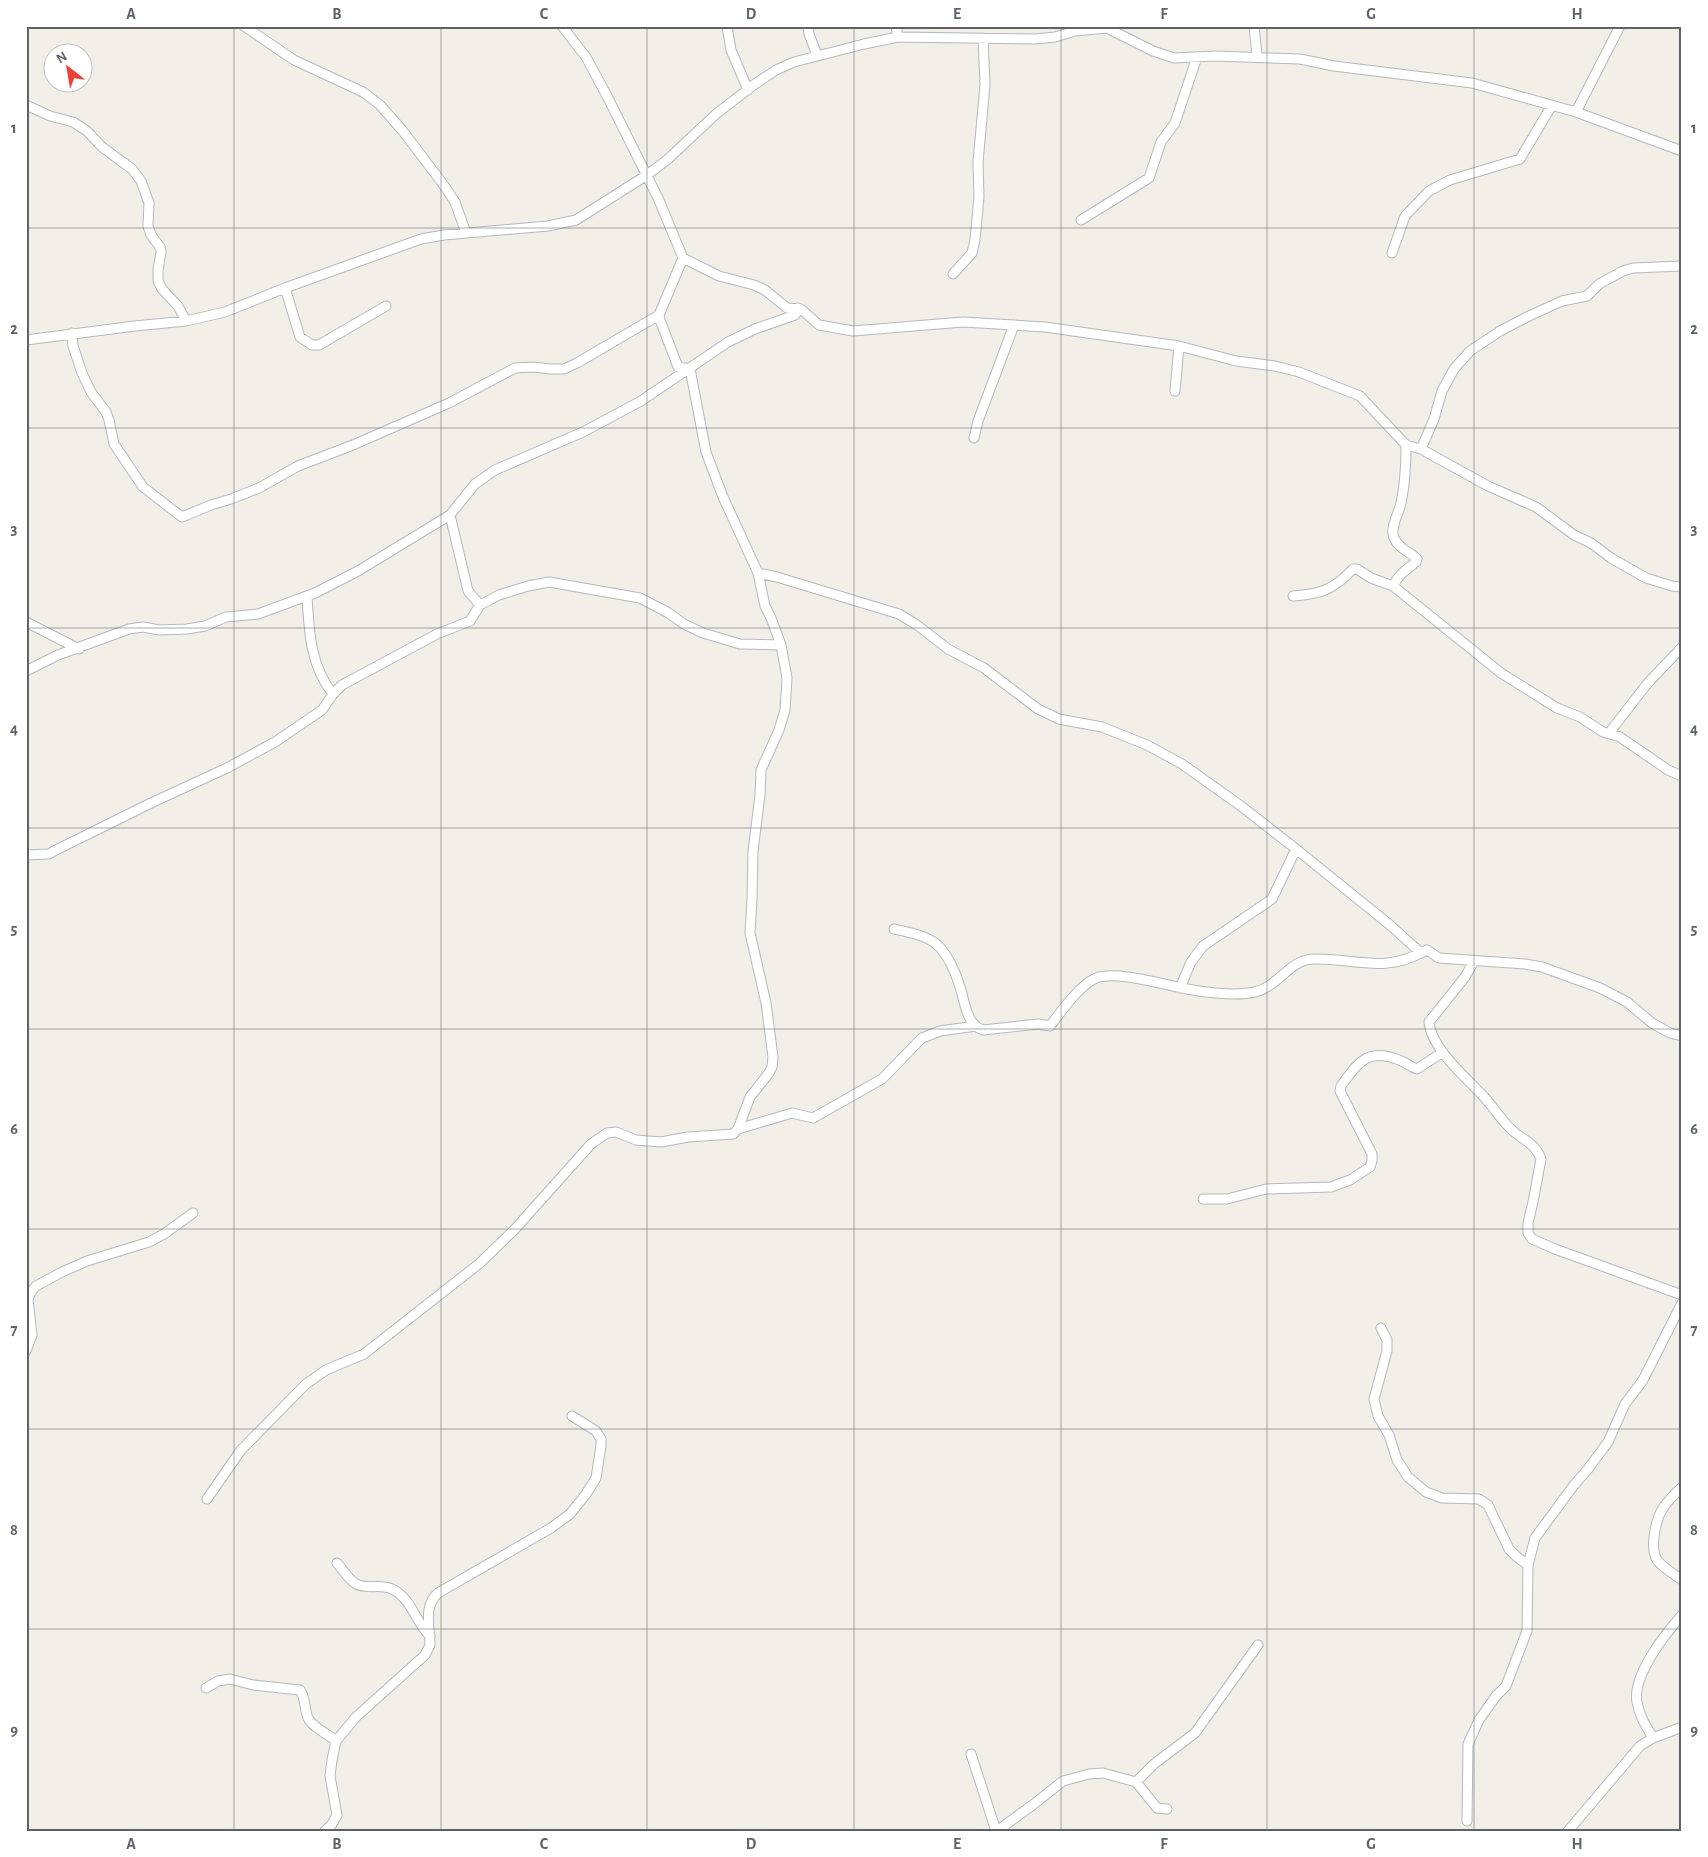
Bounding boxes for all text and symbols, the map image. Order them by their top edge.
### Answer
text: A [126,6,136,22]
text: B [332,6,342,22]
text: C [540,6,549,22]
text: D [746,6,757,22]
text: E [953,6,961,22]
text: F [1160,6,1168,22]
text: G [1366,6,1376,22]
text: H [1571,6,1583,22]
north arrow [42,42,92,92]
text: N [54,49,70,66]
text: 1 [11,120,17,136]
text: 1 [1691,120,1697,136]
text: 2 [10,321,18,337]
text: 2 [1690,321,1698,337]
text: 3 [11,521,18,537]
text: 3 [1691,521,1698,537]
text: 4 [10,721,18,737]
text: 4 [1690,721,1698,737]
text: 5 [11,921,18,937]
text: 5 [1691,921,1698,937]
text: 6 [10,1121,18,1137]
text: 6 [1690,1121,1698,1137]
text: 7 [11,1322,18,1338]
text: 7 [1691,1322,1698,1338]
text: 8 [10,1522,18,1538]
text: 8 [1690,1522,1698,1538]
text: 9 [10,1722,18,1738]
text: 9 [1690,1722,1698,1738]
text: A [126,1836,136,1852]
text: B [332,1836,342,1852]
text: C [540,1836,549,1852]
text: D [746,1836,757,1852]
text: E [953,1836,961,1852]
text: F [1160,1836,1168,1852]
text: G [1366,1836,1376,1852]
text: H [1571,1836,1583,1852]

